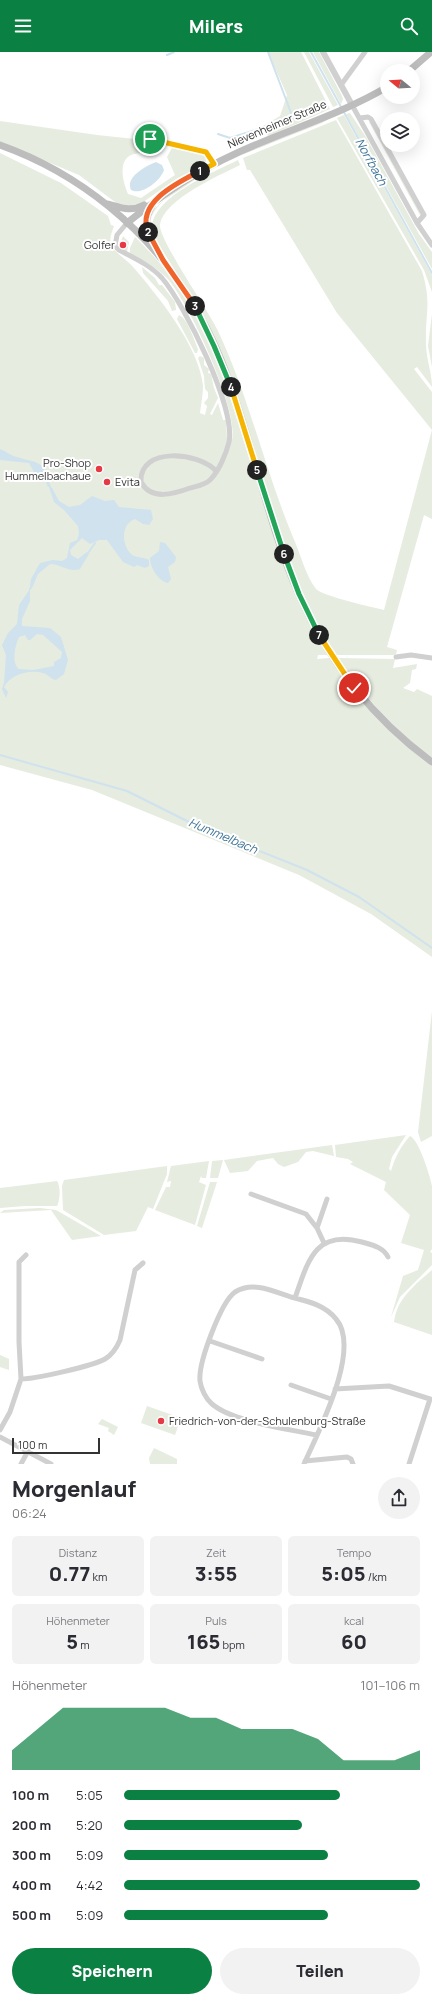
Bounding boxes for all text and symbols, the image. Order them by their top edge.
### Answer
text: Milers [189,14,243,38]
icon: menu [12,15,34,37]
icon: search [398,15,420,37]
north arrow [380,64,420,104]
map controls [380,64,420,152]
street label: Nievenheimer Straße [225,96,329,151]
button: layers [380,112,420,152]
pin [133,122,167,156]
icon: arrive [139,128,161,150]
water label: Norfbach [351,135,392,189]
pin: 1 [190,161,210,181]
text: 1 [198,163,202,178]
pin: 2 [138,222,158,242]
text: 2 [145,224,151,239]
place label: Golfer [84,237,115,252]
marker: Golfer [118,240,128,250]
pin: 3 [185,296,205,316]
text: 3 [192,298,198,313]
pin: 4 [221,377,241,397]
text: 4 [228,379,234,394]
place label: Pro-Shop Hummelbachaue [5,455,92,483]
pin: 5 [247,460,267,480]
text: 5 [254,462,260,477]
marker: Pro-Shop Hummelbachaue [94,464,104,474]
place label: Evita [115,474,140,489]
marker: Evita [102,477,112,487]
pin: 6 [274,544,294,564]
text: 6 [281,546,287,561]
pin: 7 [309,625,329,645]
text: 7 [316,627,322,642]
pin [337,671,371,705]
icon: check [343,677,365,699]
water label: Hummelbach [186,813,261,858]
place label: Friedrich-von-der-Schulenburg-Straße [169,1413,366,1428]
marker: Friedrich-von-der-Schulenburg-Straße [156,1416,166,1426]
scale bar [12,1436,100,1455]
text: 100 m [18,1437,47,1452]
text: Morgenlauf [12,1474,136,1504]
button: share [378,1477,420,1519]
text: 06:24 [12,1504,47,1522]
text: Distanz [59,1545,97,1560]
text: Zeit [206,1545,226,1560]
text: Tempo [337,1545,371,1560]
text: 0.77 [49,1560,90,1587]
text: 3:55 [195,1560,237,1587]
text: 5:05 [321,1560,365,1587]
text: km [90,1569,107,1584]
text: /km [365,1569,387,1584]
text: Höhenmeter [46,1613,110,1628]
text: Puls [205,1613,227,1628]
text: kcal [344,1613,364,1628]
text: 5 [66,1628,78,1655]
text: 165 [187,1628,220,1655]
text: 60 [341,1628,367,1655]
text: m [78,1637,90,1652]
text: bpm [220,1637,245,1652]
text: Höhenmeter [12,1676,87,1694]
text: 101–106 m [360,1676,420,1694]
text: 100 m [12,1786,49,1804]
text: 5:05 [76,1786,103,1804]
text: 200 m [12,1816,51,1834]
text: 5:20 [76,1816,103,1834]
text: 300 m [12,1846,51,1864]
text: 5:09 [76,1846,103,1864]
text: 400 m [12,1876,51,1894]
text: 4:42 [76,1876,103,1894]
text: 500 m [12,1906,51,1924]
text: 5:09 [76,1906,103,1924]
button: Speichern [12,1948,212,1994]
button: Teilen [220,1948,420,1994]

